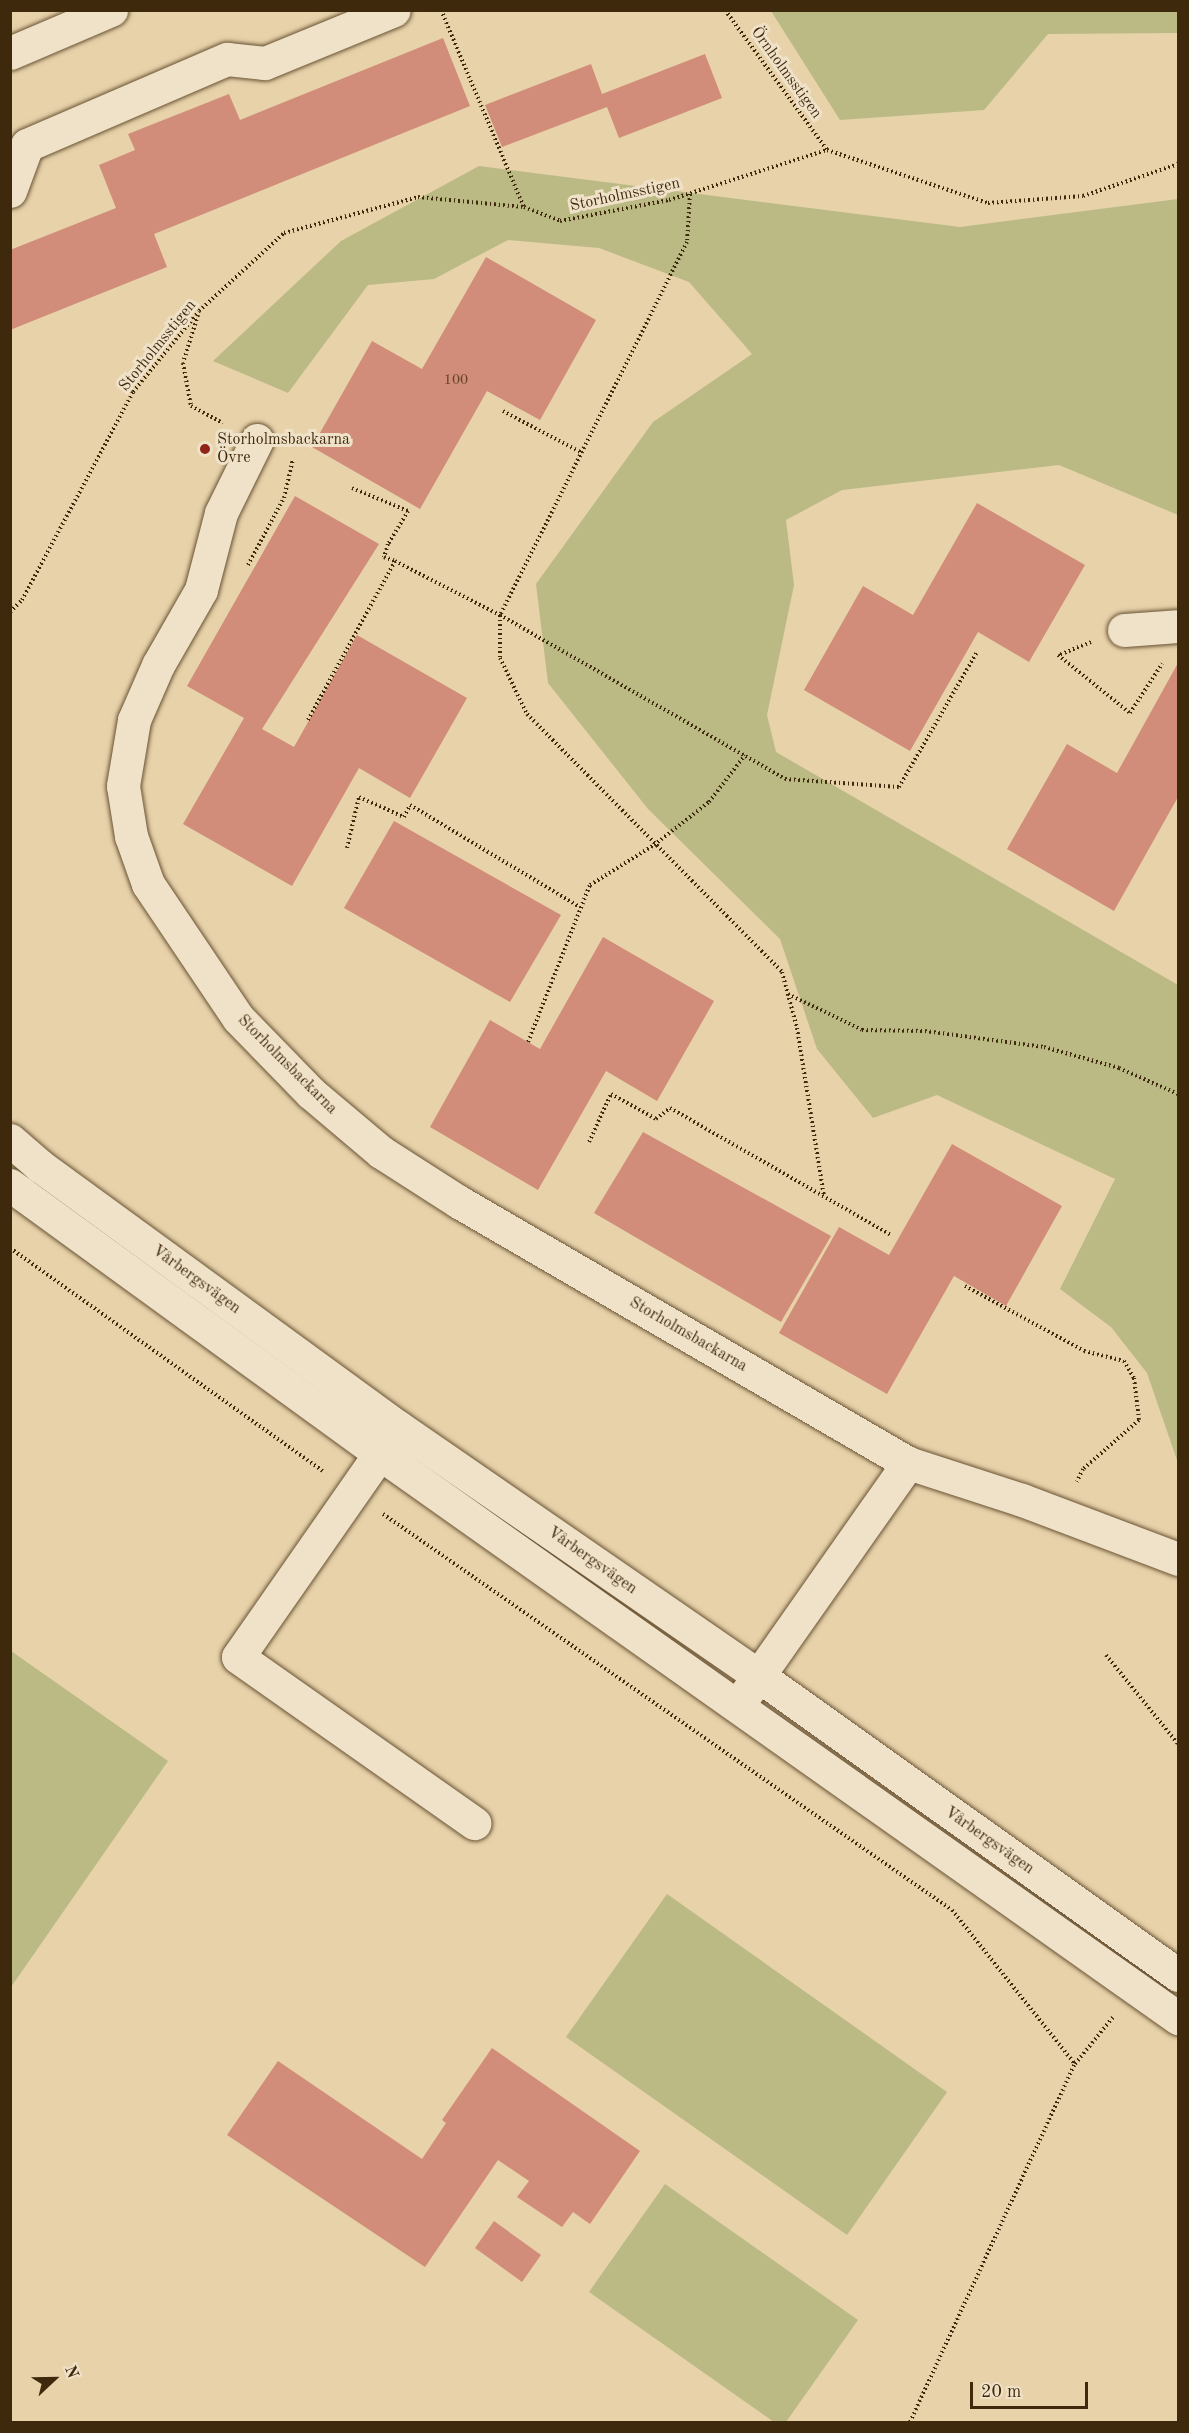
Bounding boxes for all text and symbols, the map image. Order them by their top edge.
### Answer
street label: Örnholmsstigen [746,23,826,123]
street label: Storholmsstigen [568,174,682,216]
street label: Storholmsstigen [115,296,201,396]
house number: 100 [444,372,468,388]
place label: Storholmsbackarna Övre [217,430,350,468]
marker: Storholmsbackarna Övre [198,442,212,456]
street label: Storholmsbackarna [233,1011,341,1119]
street label: Vårbergsvägen [148,1241,244,1319]
street label: Storholmsbackarna [626,1293,750,1377]
street label: Vårbergsvägen [544,1523,640,1599]
street label: Vårbergsvägen [941,1803,1037,1879]
north arrow [24,2349,84,2409]
text: N [61,2364,80,2381]
scale bar [973,2370,1092,2408]
text: 20 m [981,2383,1021,2401]

